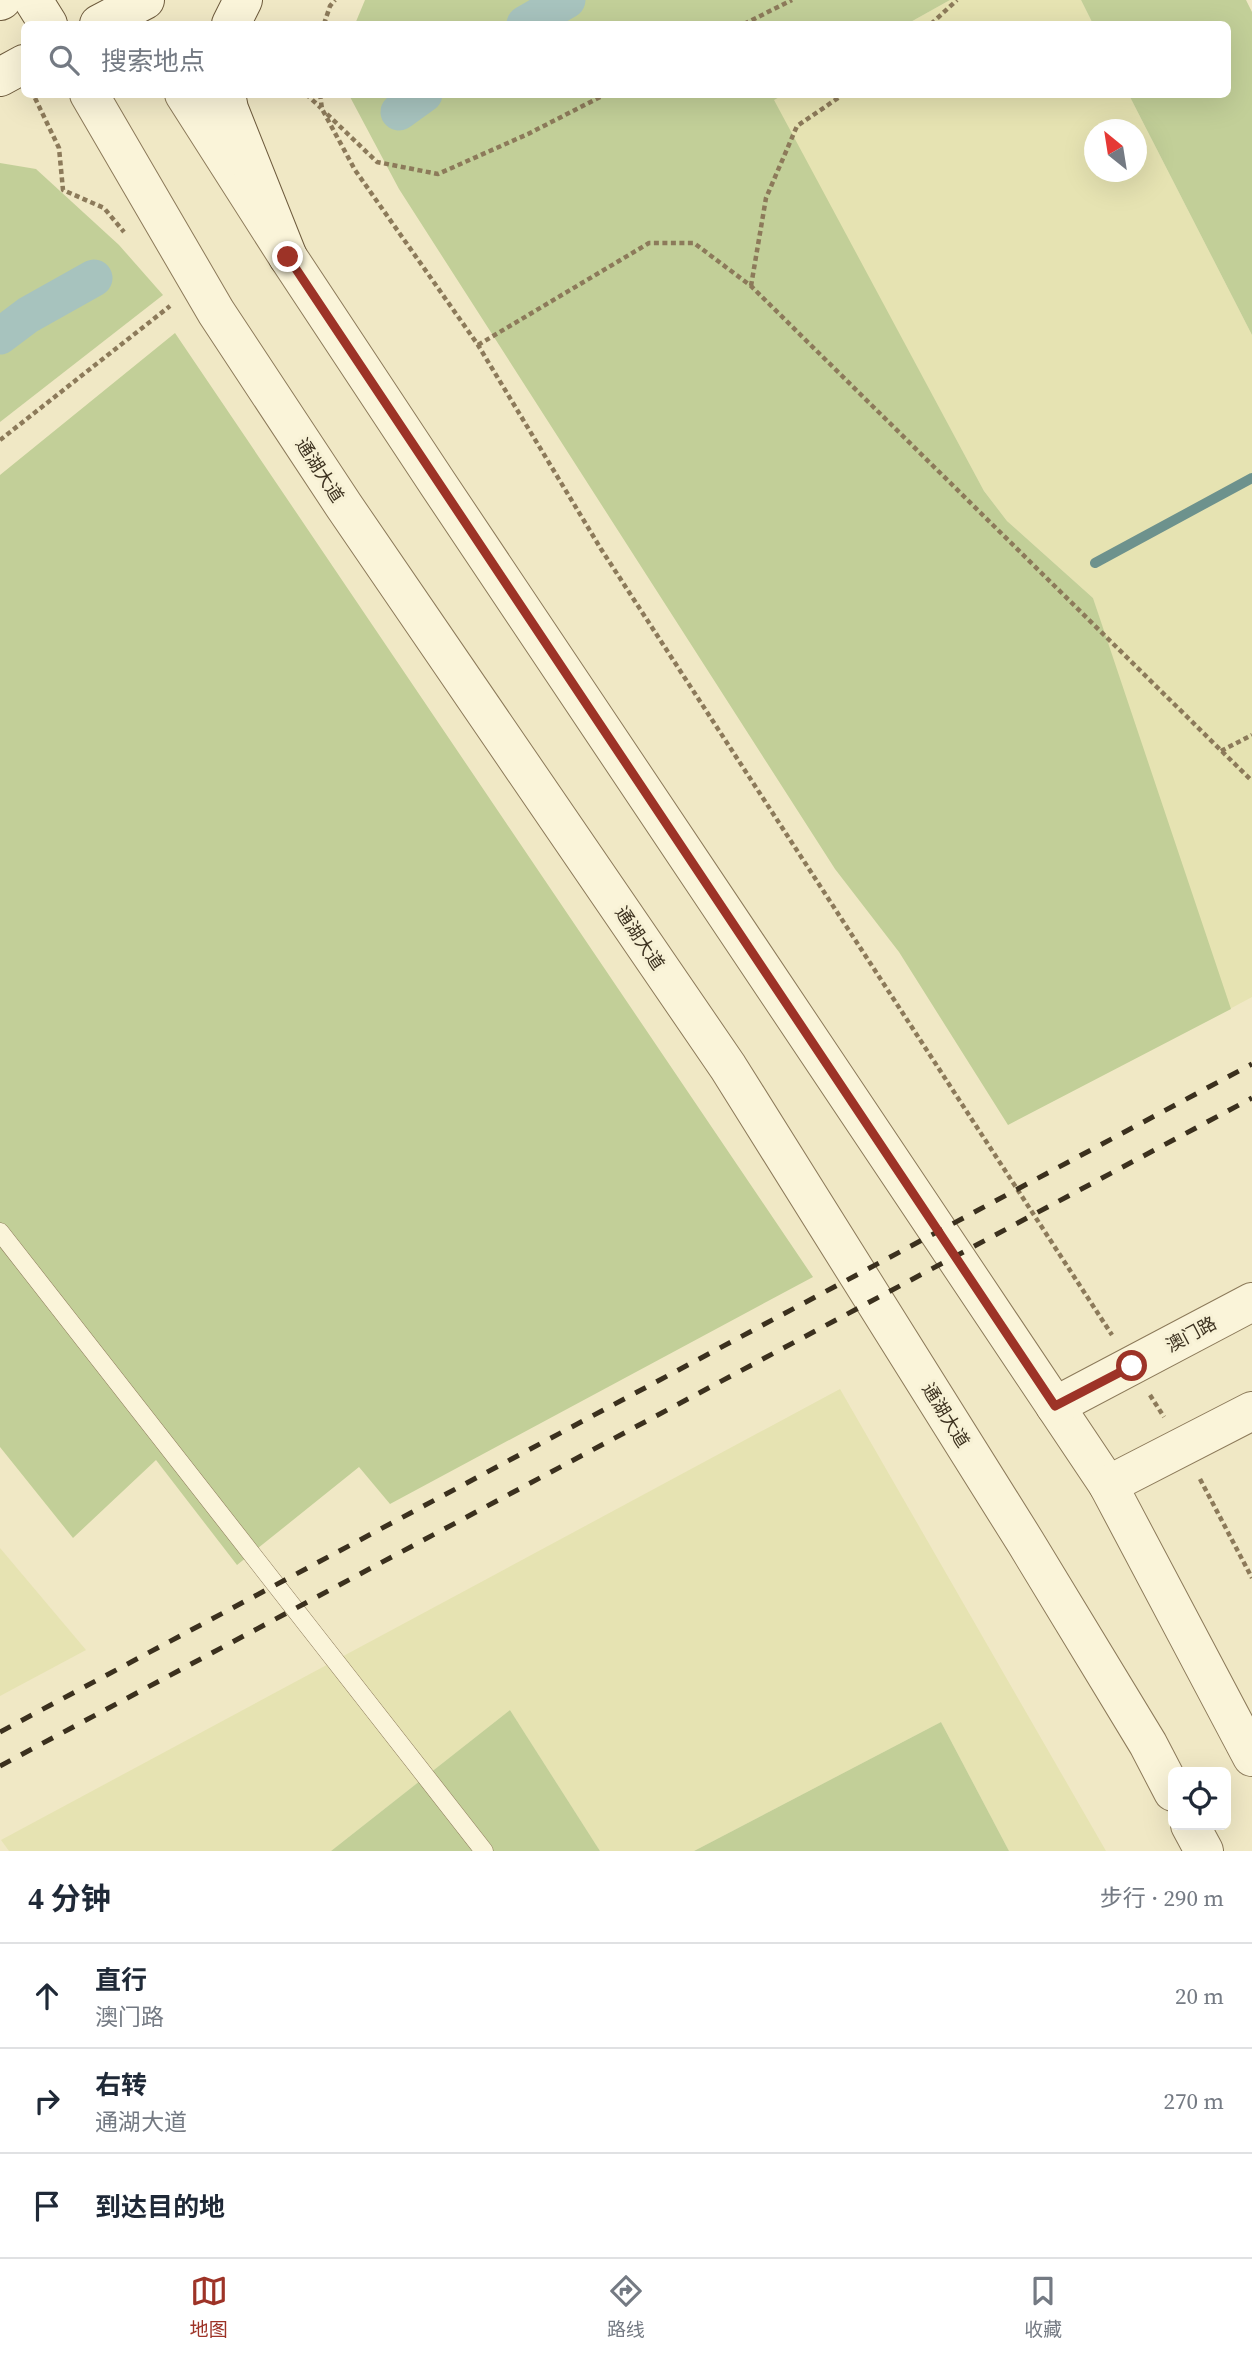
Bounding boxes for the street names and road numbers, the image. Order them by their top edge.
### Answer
street label: 通湖大道 [290,433,350,507]
street label: 通湖大道 [610,901,670,975]
street label: 澳门路 [1161,1310,1221,1358]
street label: 通湖大道 [916,1378,976,1452]

